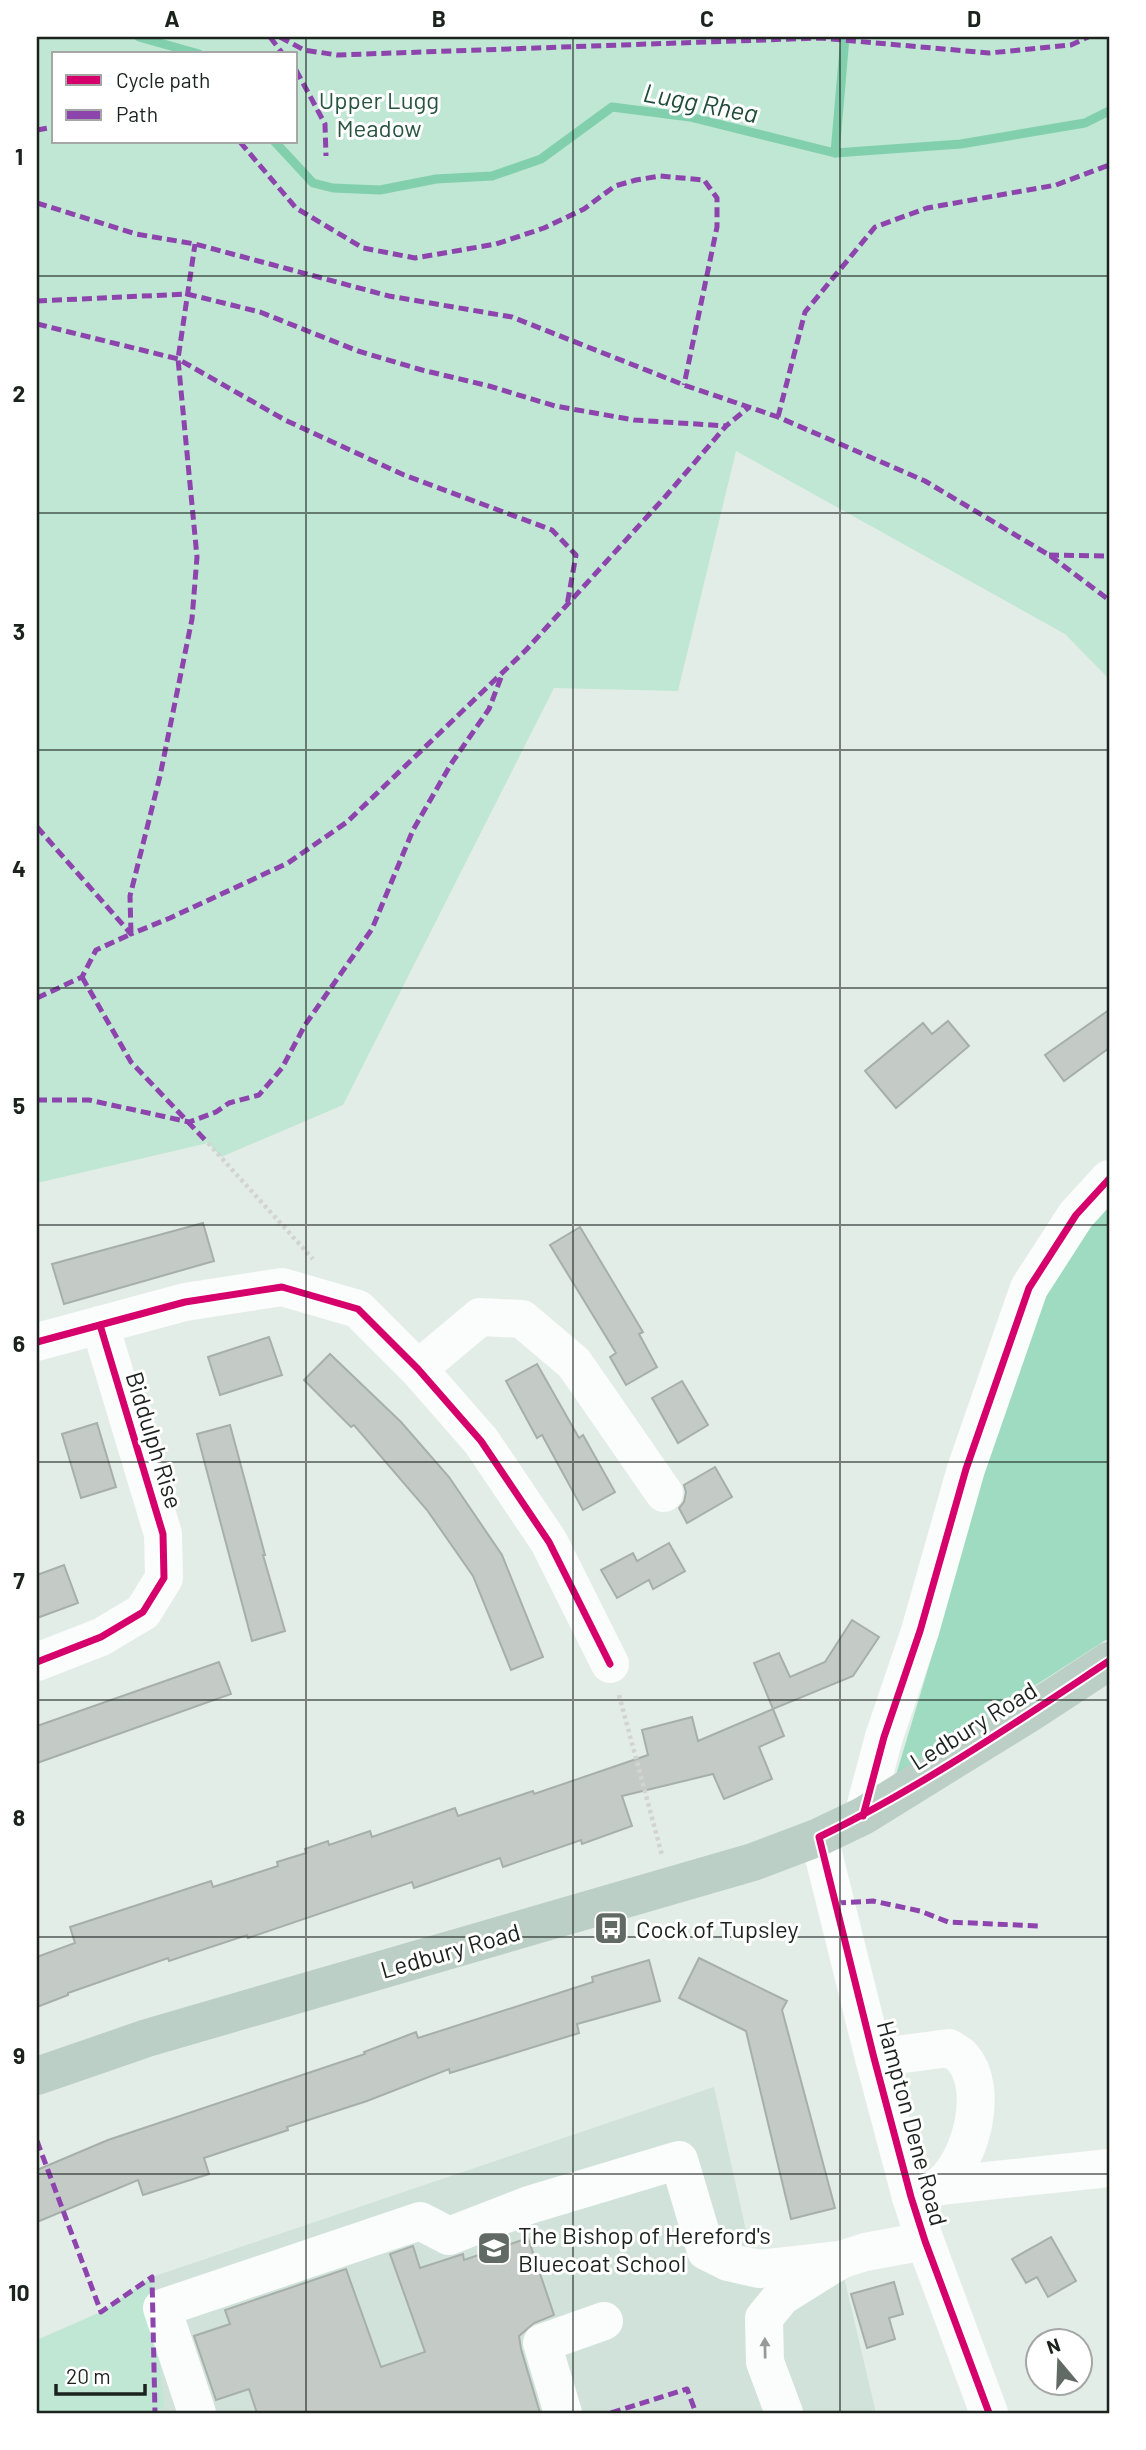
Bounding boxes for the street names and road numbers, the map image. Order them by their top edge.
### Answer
street label: Biddulph Rise [120,1368,190,1512]
street label: Ledbury Road [904,1675,1042,1775]
street label: Ledbury Road [377,1916,523,1984]
street label: Hampton Dene Road [872,2017,954,2229]

